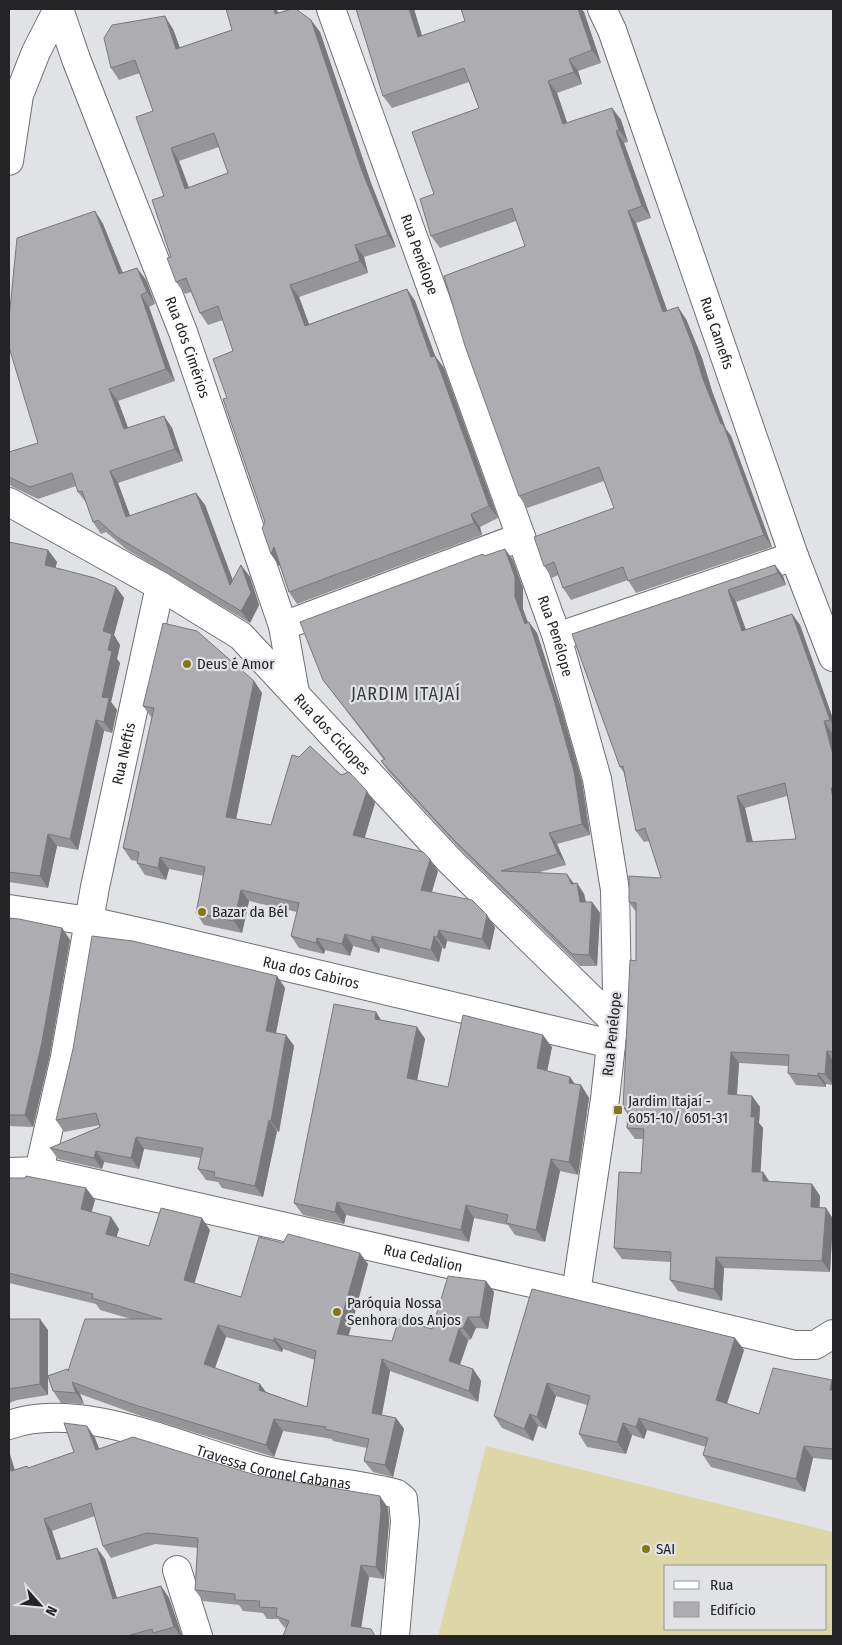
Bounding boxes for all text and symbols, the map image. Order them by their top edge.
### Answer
street label: Rua Penélope [397,212,442,297]
street label: Rua dos Cimérios [161,294,214,400]
street label: Rua Camefis [696,295,738,371]
street label: Rua Penélope [534,593,577,679]
place label: Deus é Amor [197,655,275,673]
marker: Deus é Amor [181,658,193,670]
district label: JARDIM ITAJAÍ [351,682,461,705]
street label: Rua dos Ciclopes [290,690,374,778]
street label: Rua Neftis [108,721,139,786]
place label: Bazar da Bél [212,903,288,921]
marker: Bazar da Bél [196,906,208,918]
street label: Rua dos Cabiros [261,953,361,993]
street label: Rua Penélope [599,991,625,1077]
place label: Jardim Itajaí - 6051-10/ 6051-31 [628,1092,728,1127]
marker: Jardim Itajaí - 6051-10/ 6051-31 [612,1104,624,1116]
street label: Rua Cedalion [382,1241,464,1276]
place label: Paróquia Nossa Senhora dos Anjos [347,1294,461,1329]
marker: Paróquia Nossa Senhora dos Anjos [331,1306,343,1318]
street label: Travessa Coronel Cabanas [194,1441,352,1493]
place label: SAI [656,1540,675,1558]
marker: SAI [640,1543,652,1555]
legend [664,1565,827,1630]
text: Rua [710,1576,733,1594]
north arrow [15,1580,65,1630]
text: Edifício [710,1601,756,1619]
text: N [42,1603,61,1618]

